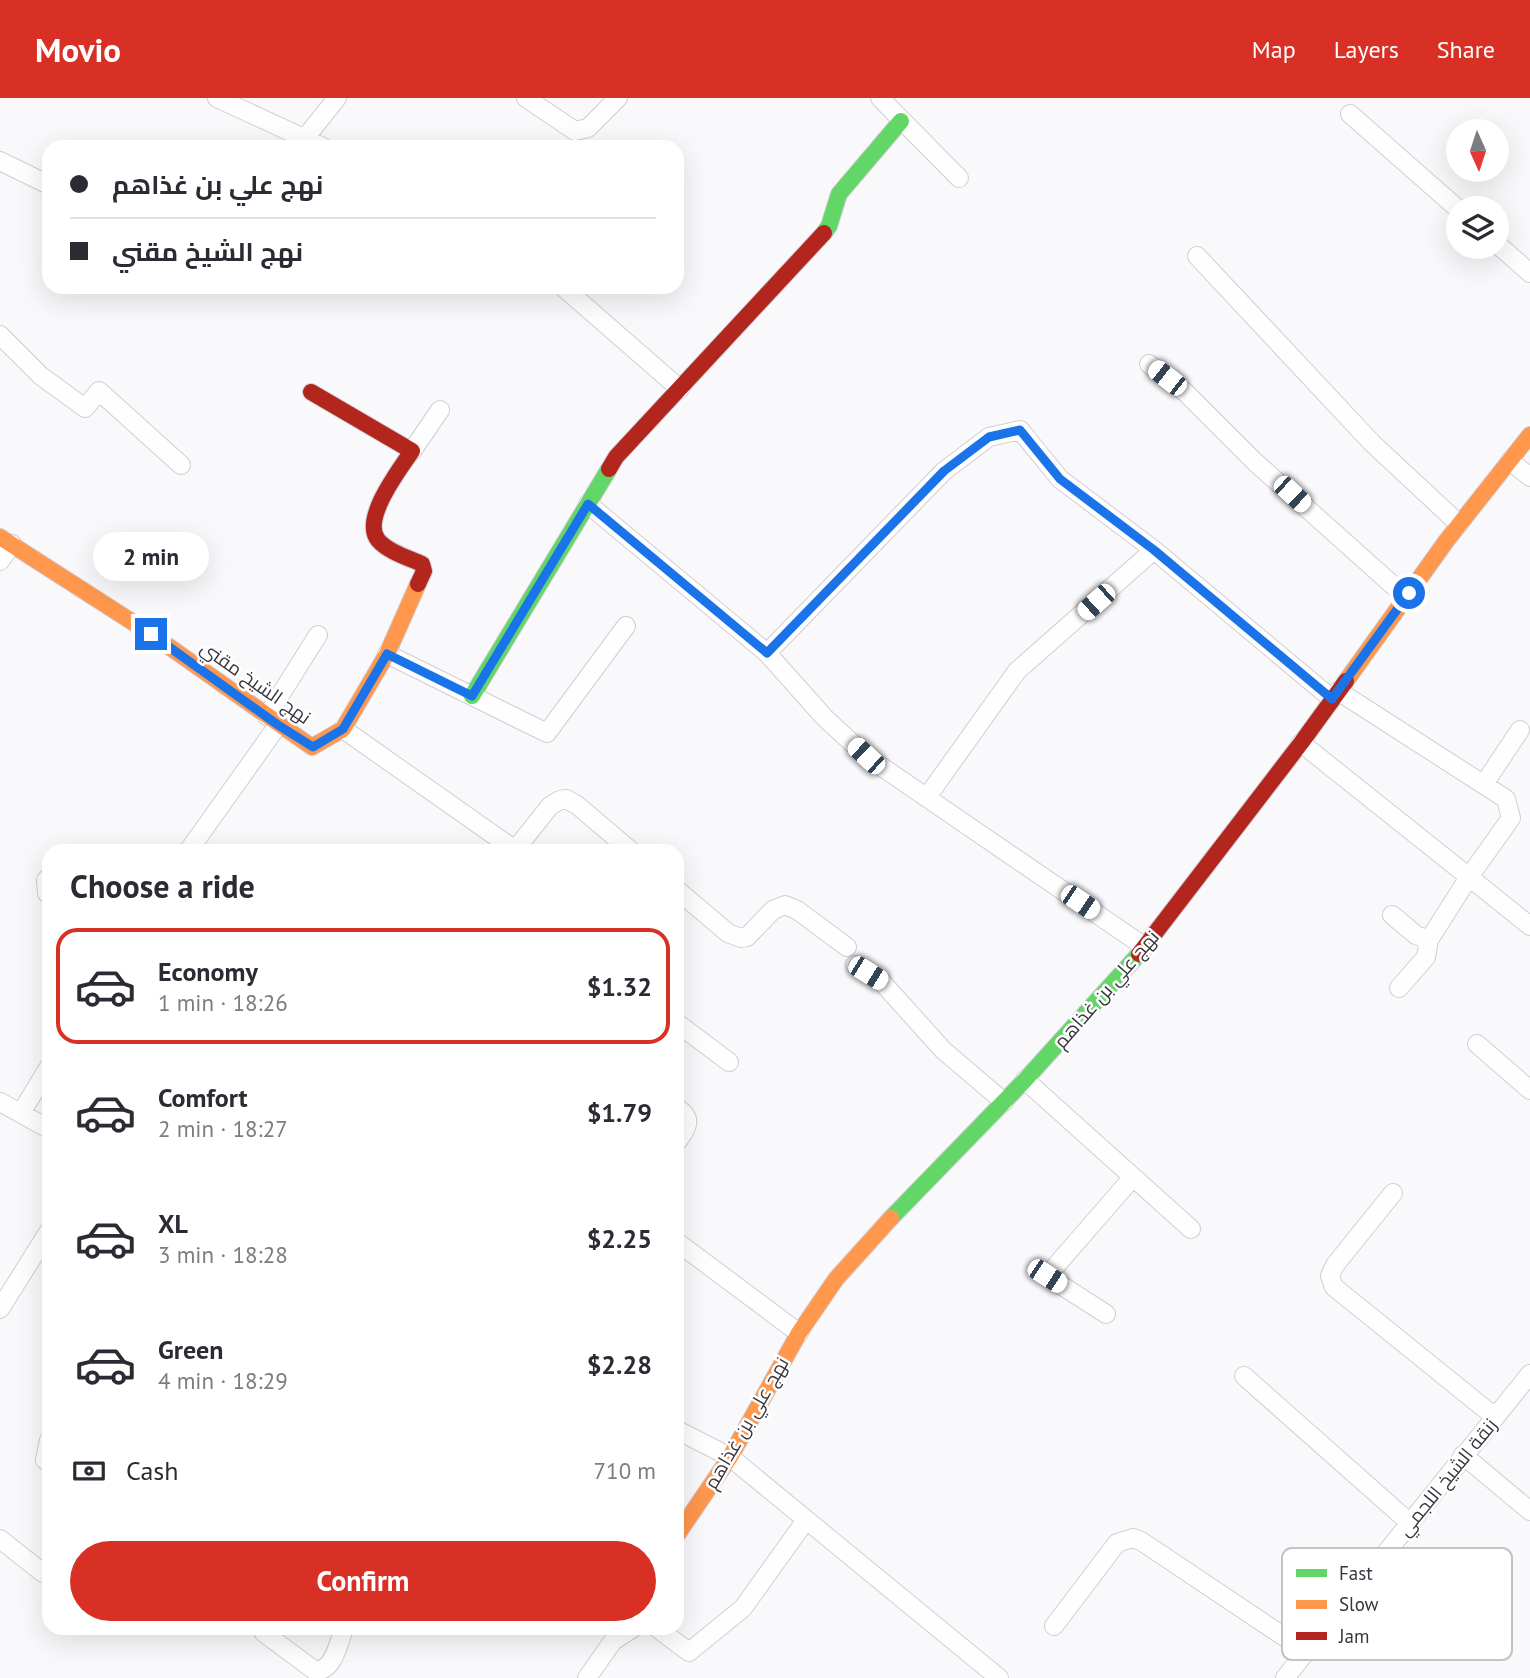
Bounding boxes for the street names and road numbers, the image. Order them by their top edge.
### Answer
street label: نهج الشيخ مقني [194,635,316,731]
street label: نهج علي بن غذاهم [1048,925,1166,1055]
street label: نهج علي بن غذاهم [698,1353,796,1495]
street label: زنقة الشيخ اللجمي [1392,1413,1504,1543]

